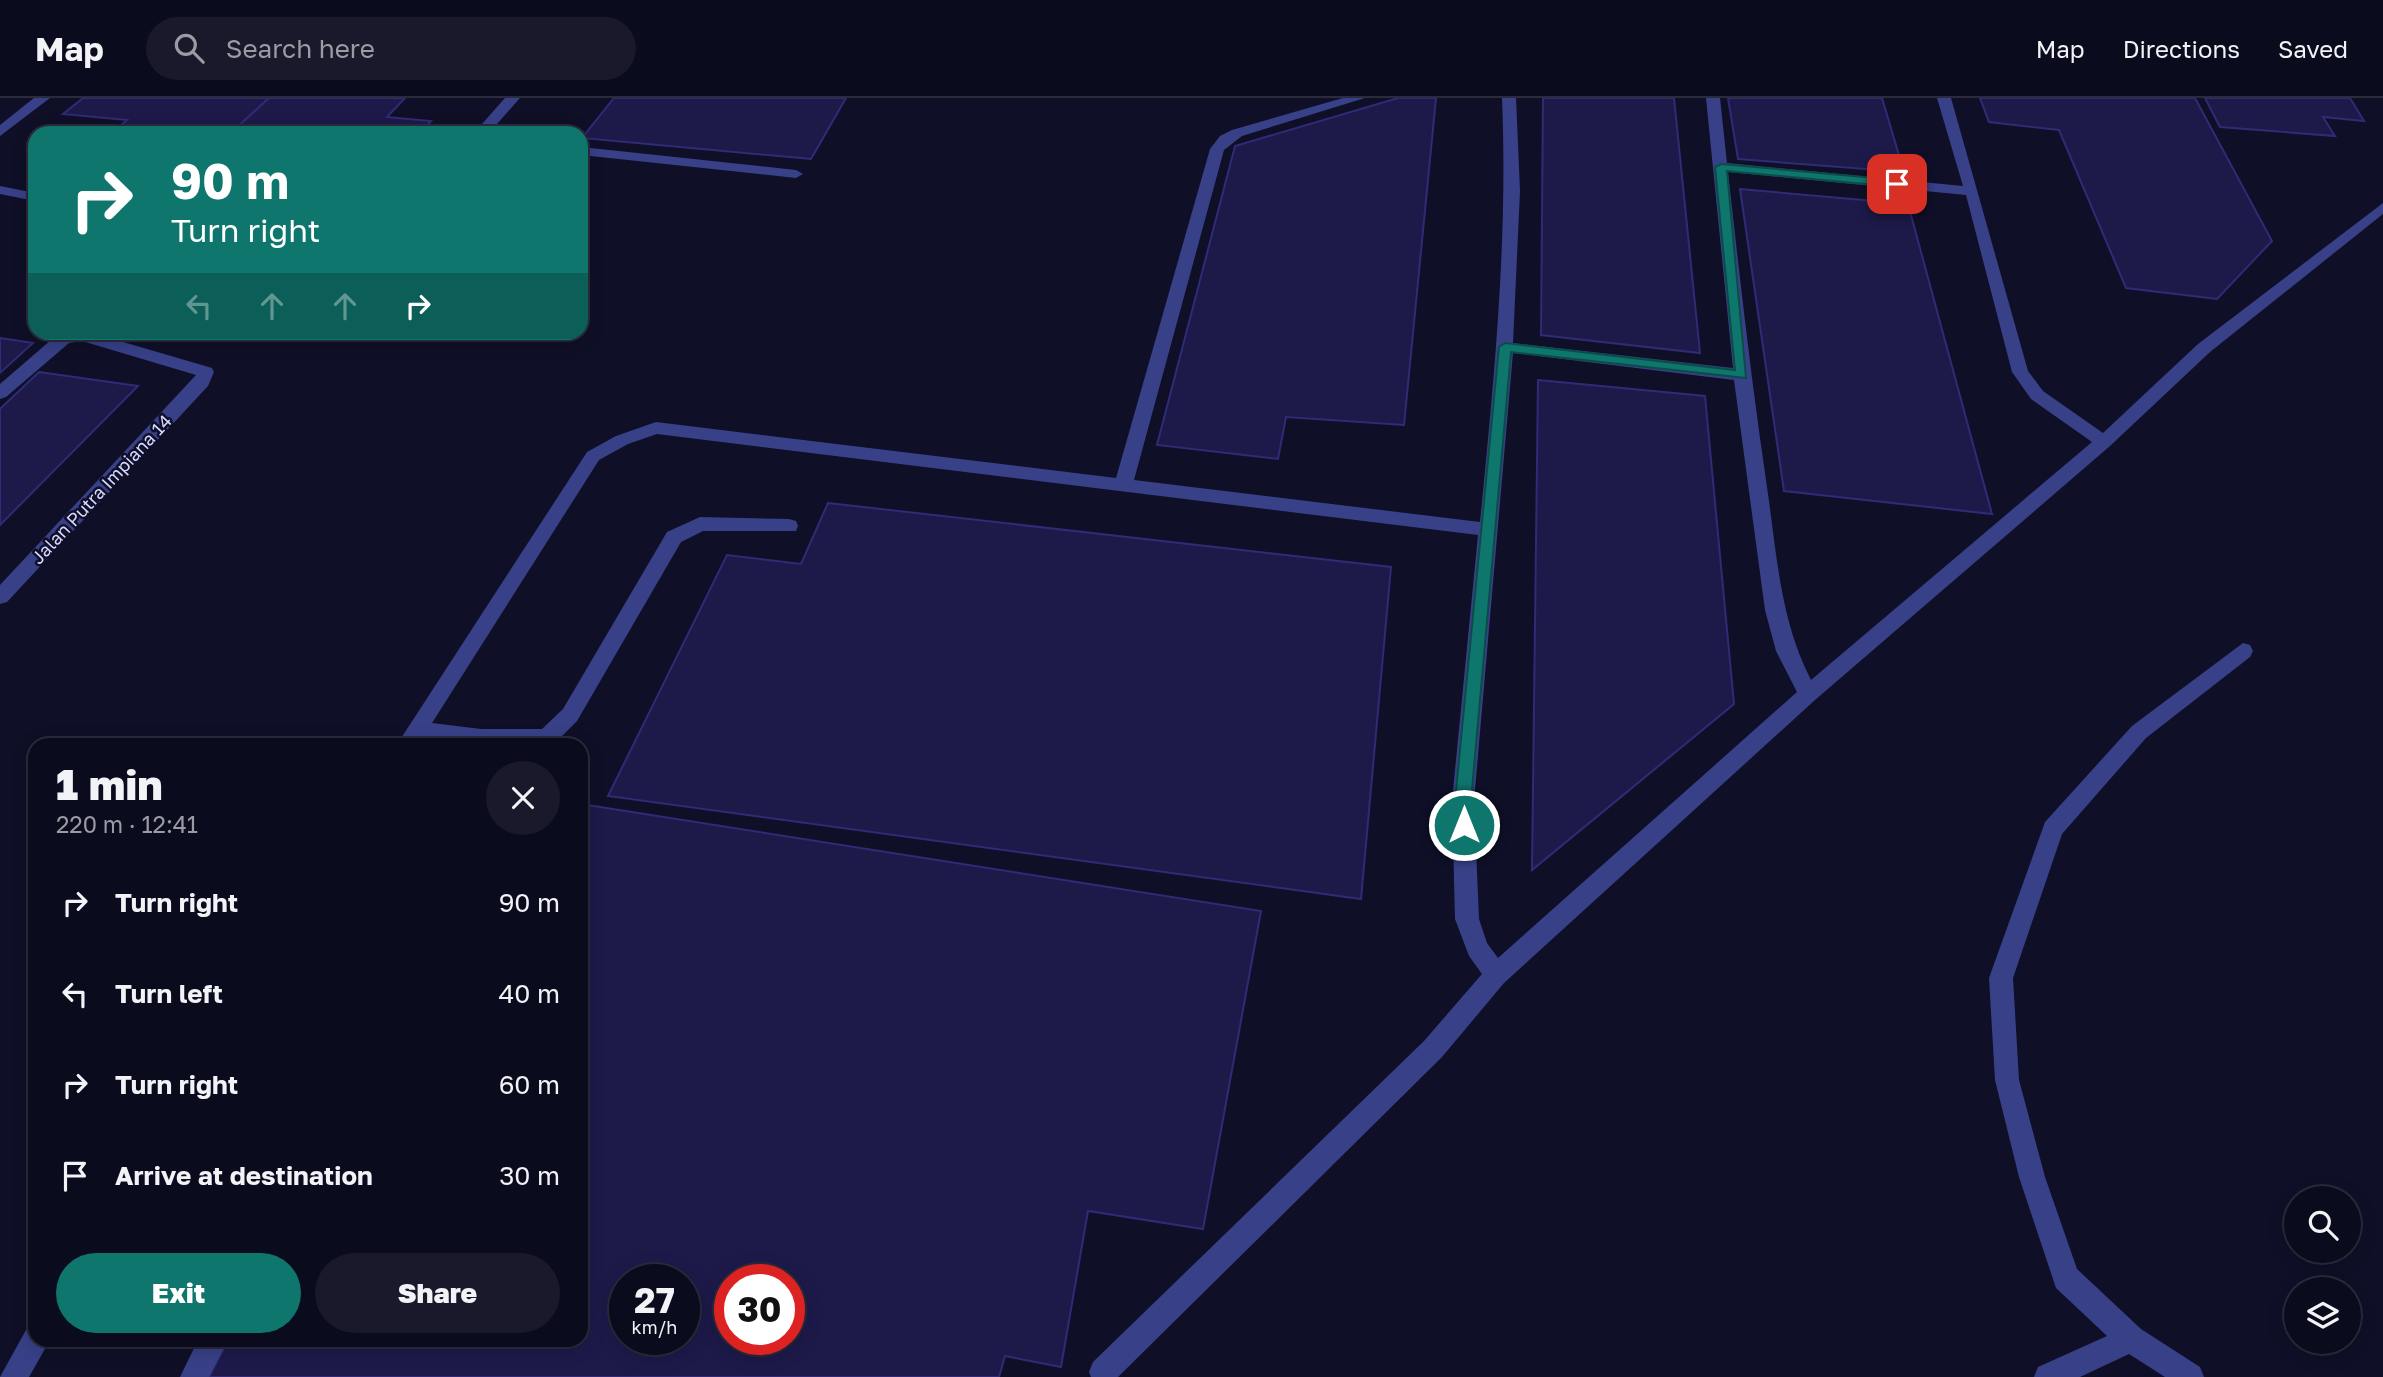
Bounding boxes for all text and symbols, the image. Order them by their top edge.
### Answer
search box [146,17,636,80]
text: Map [35,29,104,68]
icon: search [170,29,208,67]
text: Search here [226,33,375,64]
text: Map [2036,34,2085,63]
text: Directions [2123,34,2240,63]
text: Saved [2278,34,2348,63]
text: 90 m [171,151,289,210]
icon: right [56,154,147,245]
pin [1867,154,1927,214]
icon: arrive [1878,165,1916,203]
text: Turn right [171,211,320,249]
icon: left [180,287,218,325]
icon: ahead [253,287,291,325]
icon: ahead [326,287,364,325]
icon: right [399,287,437,325]
street label: Jalan Putra Impiana 14 [26,410,176,568]
text: 1 min [56,759,163,809]
button: close [486,761,560,835]
position arrow [1427,788,1501,862]
text: 220 m · 12:41 [56,810,198,838]
icon: right [56,884,94,922]
text: Turn right [115,887,238,918]
text: 90 m [499,887,560,918]
icon: left [56,975,94,1013]
text: Turn left [115,978,223,1009]
text: 40 m [499,978,560,1009]
icon: right [56,1066,94,1104]
text: Turn right [115,1069,238,1100]
text: 60 m [499,1069,560,1100]
icon: arrive [56,1157,94,1195]
text: Arrive at destination [115,1160,373,1191]
text: 30 m [499,1160,560,1191]
map controls [2284,1186,2361,1354]
button: search [2284,1186,2361,1263]
button: Exit [56,1253,301,1333]
button: Share [315,1253,560,1333]
speed limit sign: 30 [714,1264,805,1355]
button: layers [2284,1277,2361,1354]
text: 27 [634,1279,675,1321]
text: km/h [632,1316,677,1338]

